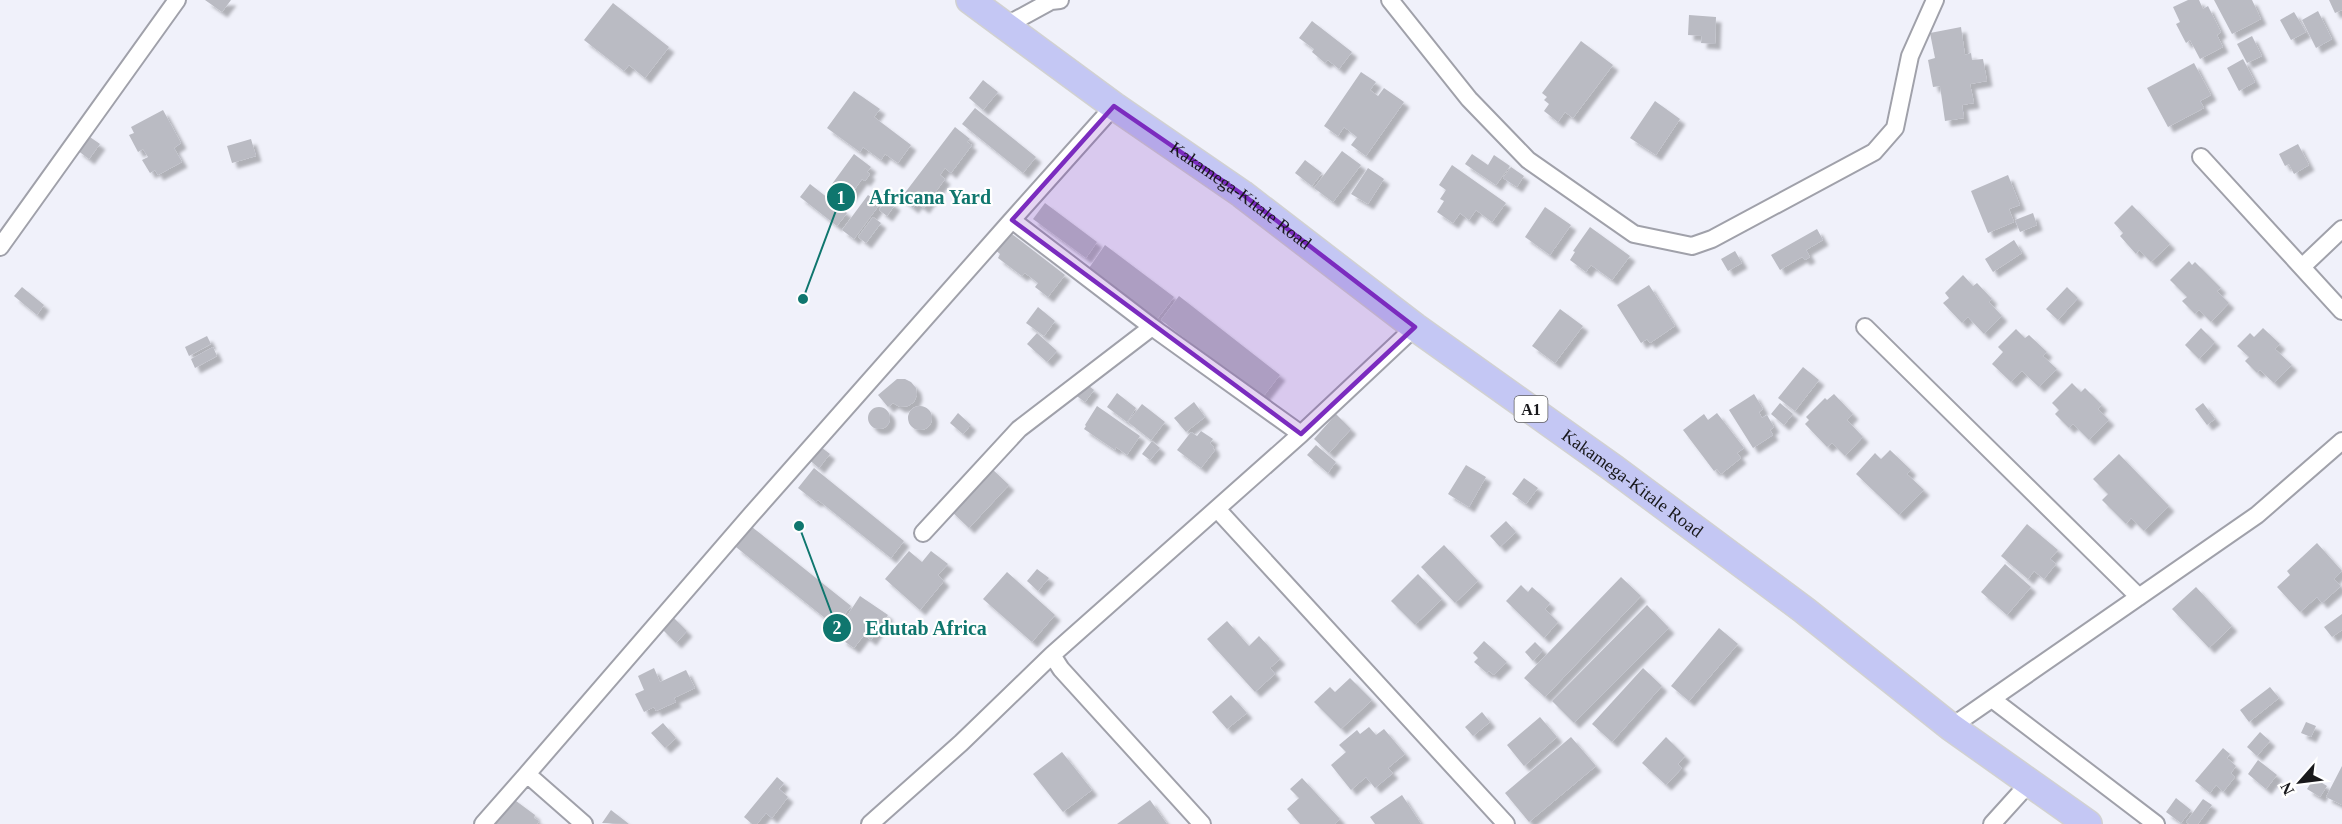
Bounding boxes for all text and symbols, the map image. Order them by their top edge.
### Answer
street label: Kakamega-Kitale Road [1166,138,1315,254]
callout: Africana Yard [826,178,1003,216]
text: Africana Yard [869,186,991,208]
text: 1 [837,188,846,208]
road number: A1 [1514,396,1547,422]
street label: Kakamega-Kitale Road [1558,425,1707,541]
callout: Edutab Africa [822,609,999,647]
text: Edutab Africa [865,617,987,639]
text: 2 [833,618,842,638]
north arrow [2270,752,2330,812]
text: N [2277,779,2297,798]

